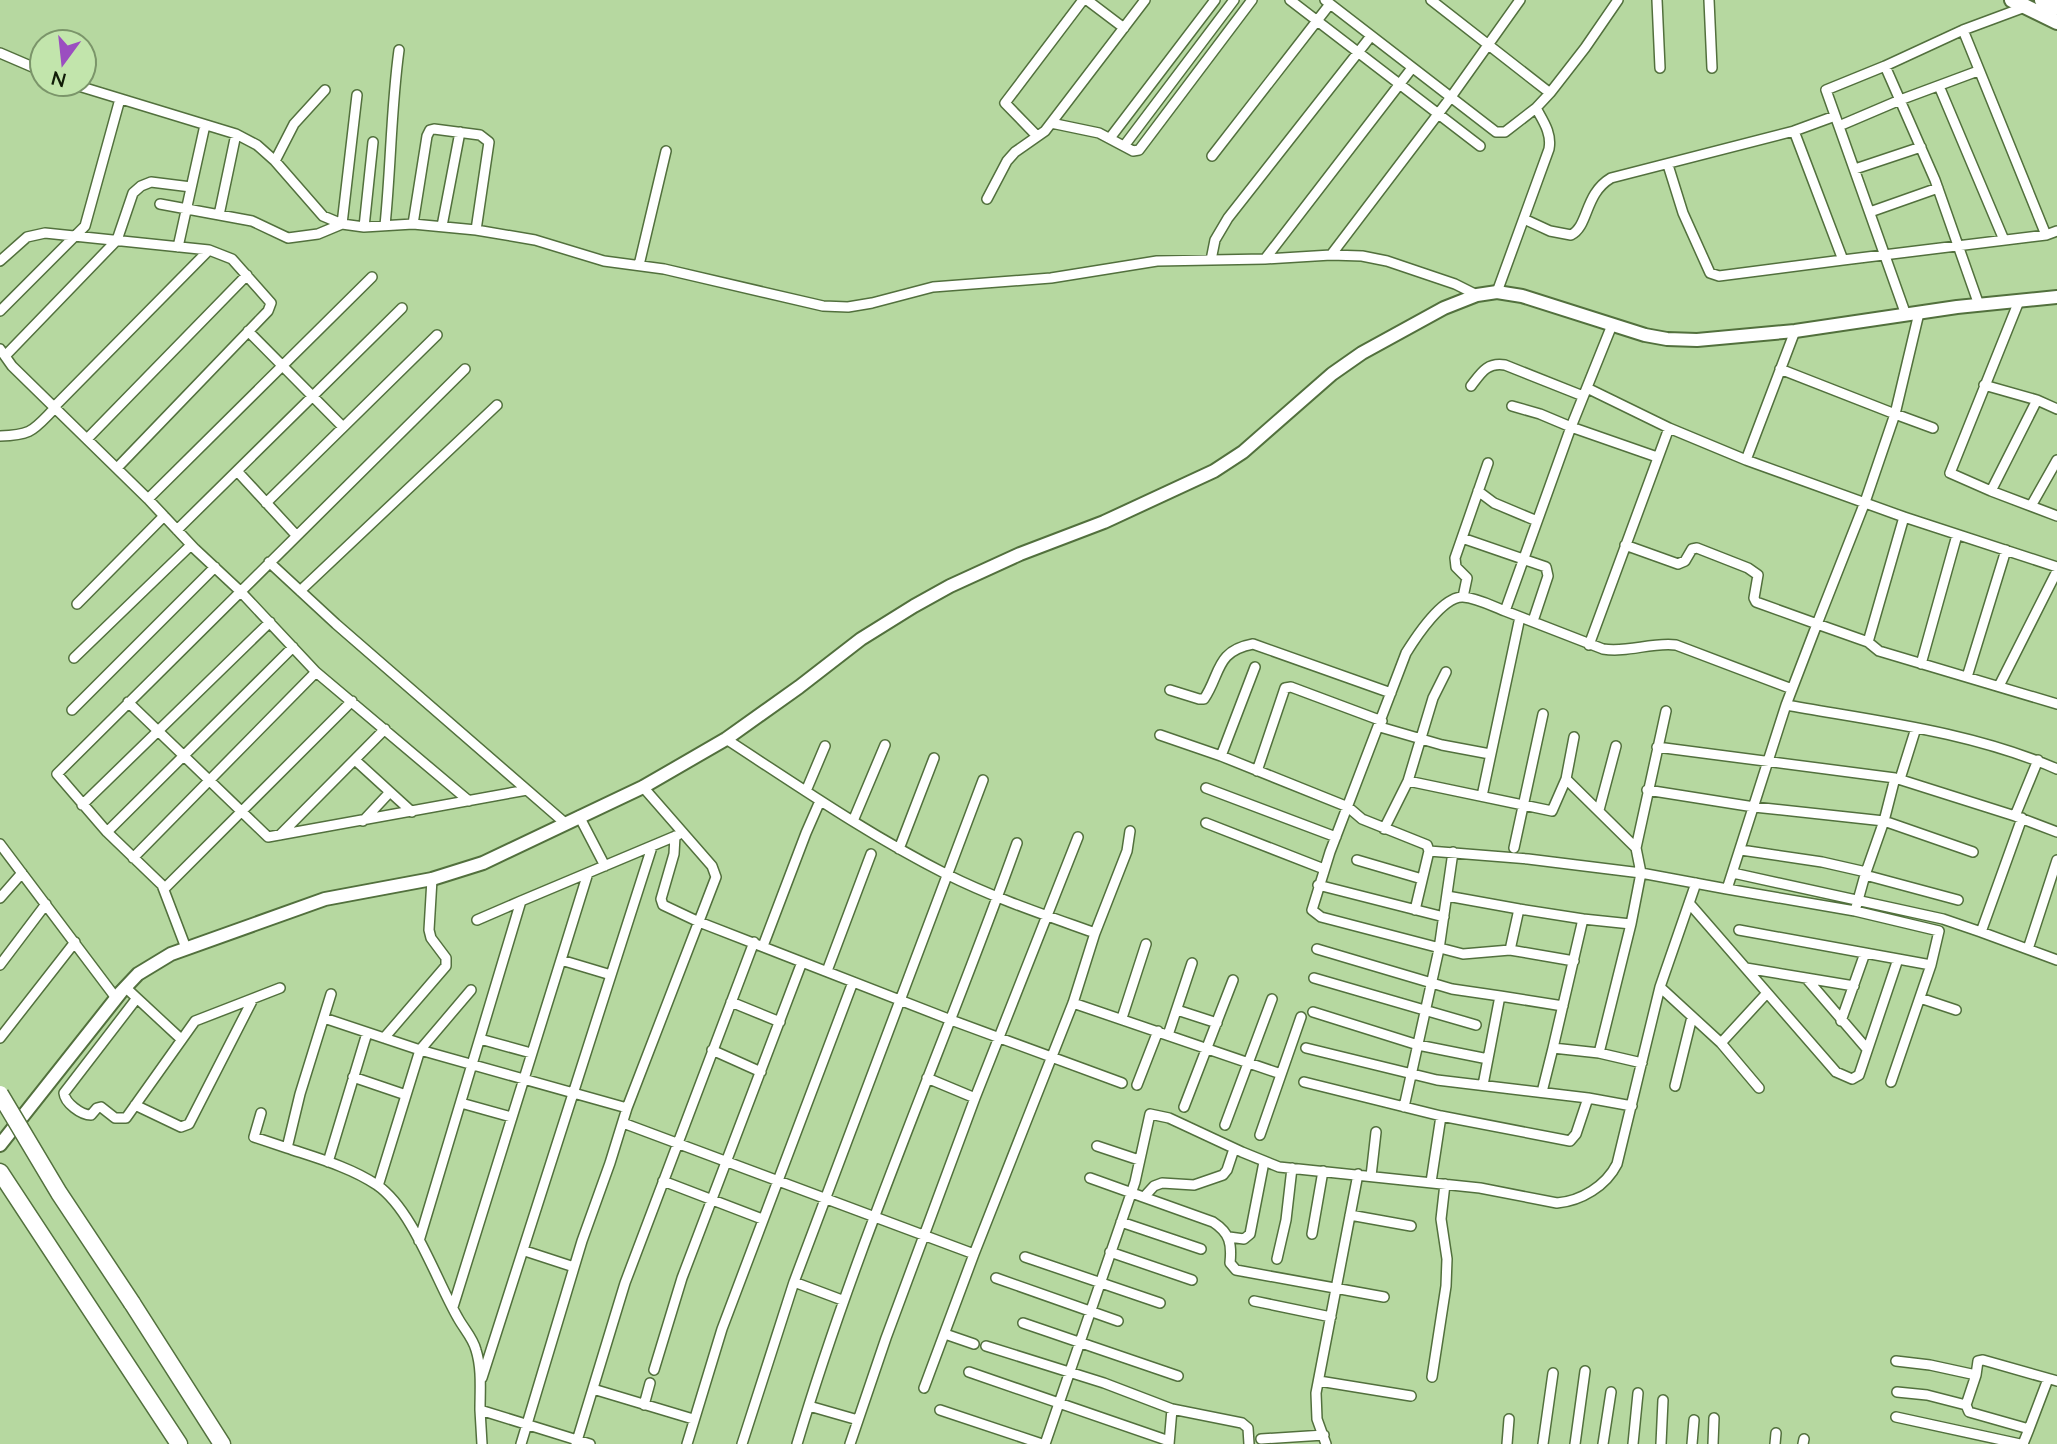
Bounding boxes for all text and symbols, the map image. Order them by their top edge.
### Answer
north arrow [28,28,98,98]
text: N [48,67,69,93]

